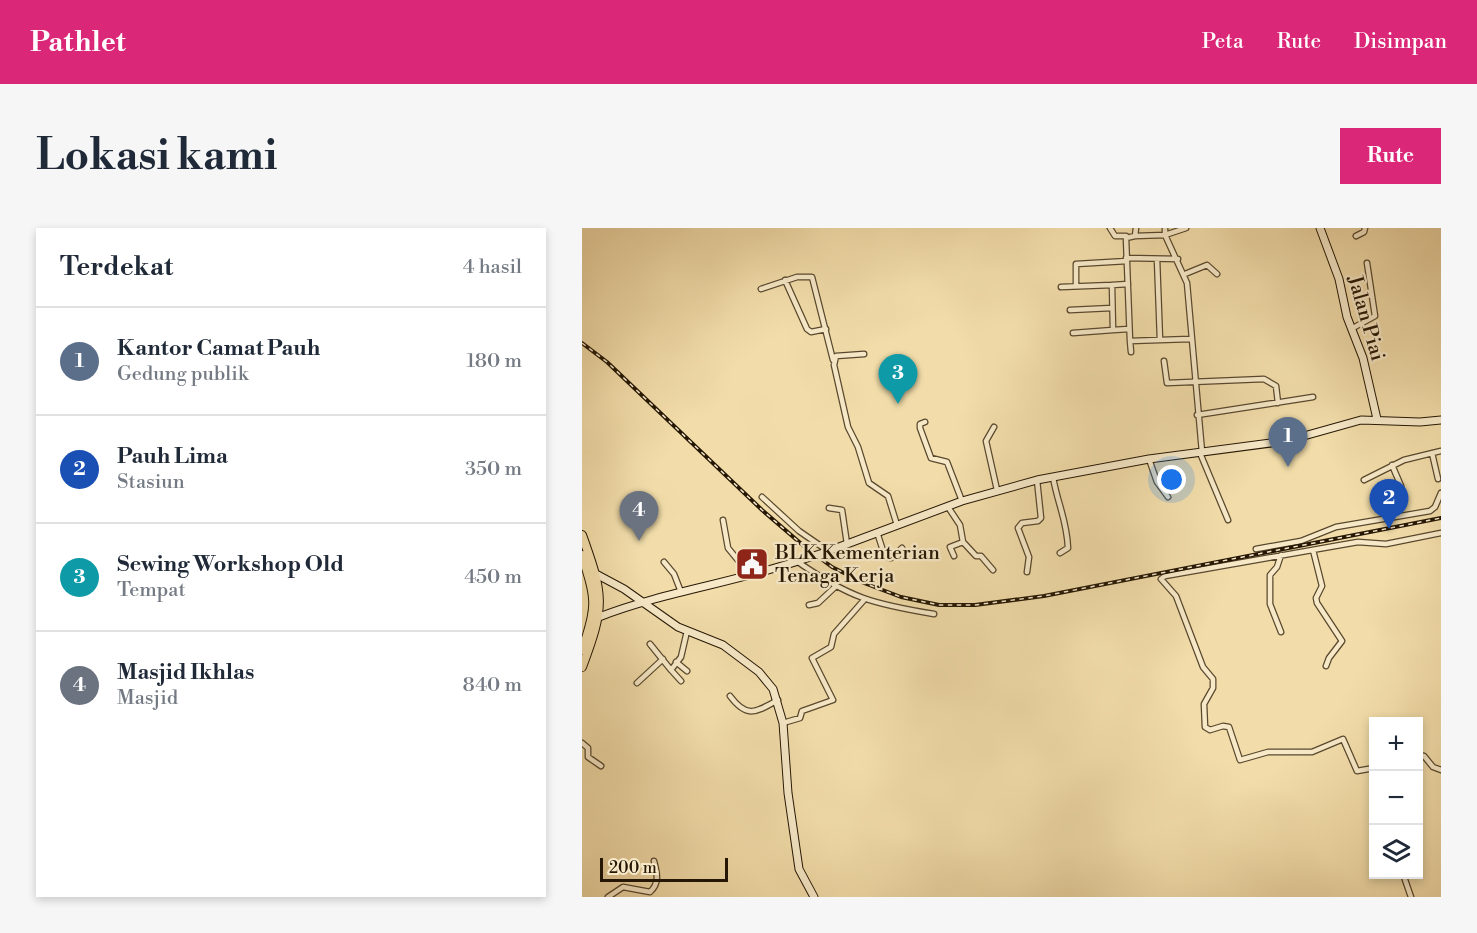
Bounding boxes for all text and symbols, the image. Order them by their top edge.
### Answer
text: Pathlet [30,25,126,60]
text: Peta [1202,29,1244,55]
text: Rute [1277,29,1321,55]
text: Disimpan [1354,29,1447,55]
button: Rute [1340,128,1441,184]
text: Lokasi kami [36,130,277,183]
text: Terdekat [60,251,173,283]
text: 4 hasil [463,255,522,280]
street label: Jalan Piai [1341,272,1390,364]
text: Kantor Camat Pauh [117,335,320,362]
text: 1 [75,349,84,374]
text: 180 m [467,349,522,374]
pin: 3 [878,354,918,404]
text: Gedung publik [117,362,248,387]
pin: 1 [1268,418,1308,467]
text: Pauh Lima [117,443,228,470]
text: 2 [73,457,86,482]
text: 350 m [465,457,522,482]
your location [1157,465,1186,494]
text: Stasiun [117,470,185,495]
pin: 2 [1370,480,1408,529]
pin: 4 [620,492,658,541]
place label: BLK Kementerian Tenaga Kerja [774,541,940,589]
public building icon: BLK Kementerian Tenaga Kerja [734,546,770,582]
text: Sewing Workshop Old [117,551,344,578]
text: 3 [73,565,86,590]
text: 450 m [464,565,522,590]
text: Tempat [117,578,186,603]
text: Masjid Ikhlas [117,659,254,686]
text: 4 [73,673,86,698]
text: 840 m [463,673,522,698]
text: Masjid [117,686,178,711]
map controls [1369,717,1423,879]
button: + [1369,717,1423,771]
button: − [1369,771,1423,825]
button: layers [1369,825,1423,879]
scale bar [600,855,728,882]
text: 200 m [609,858,657,878]

